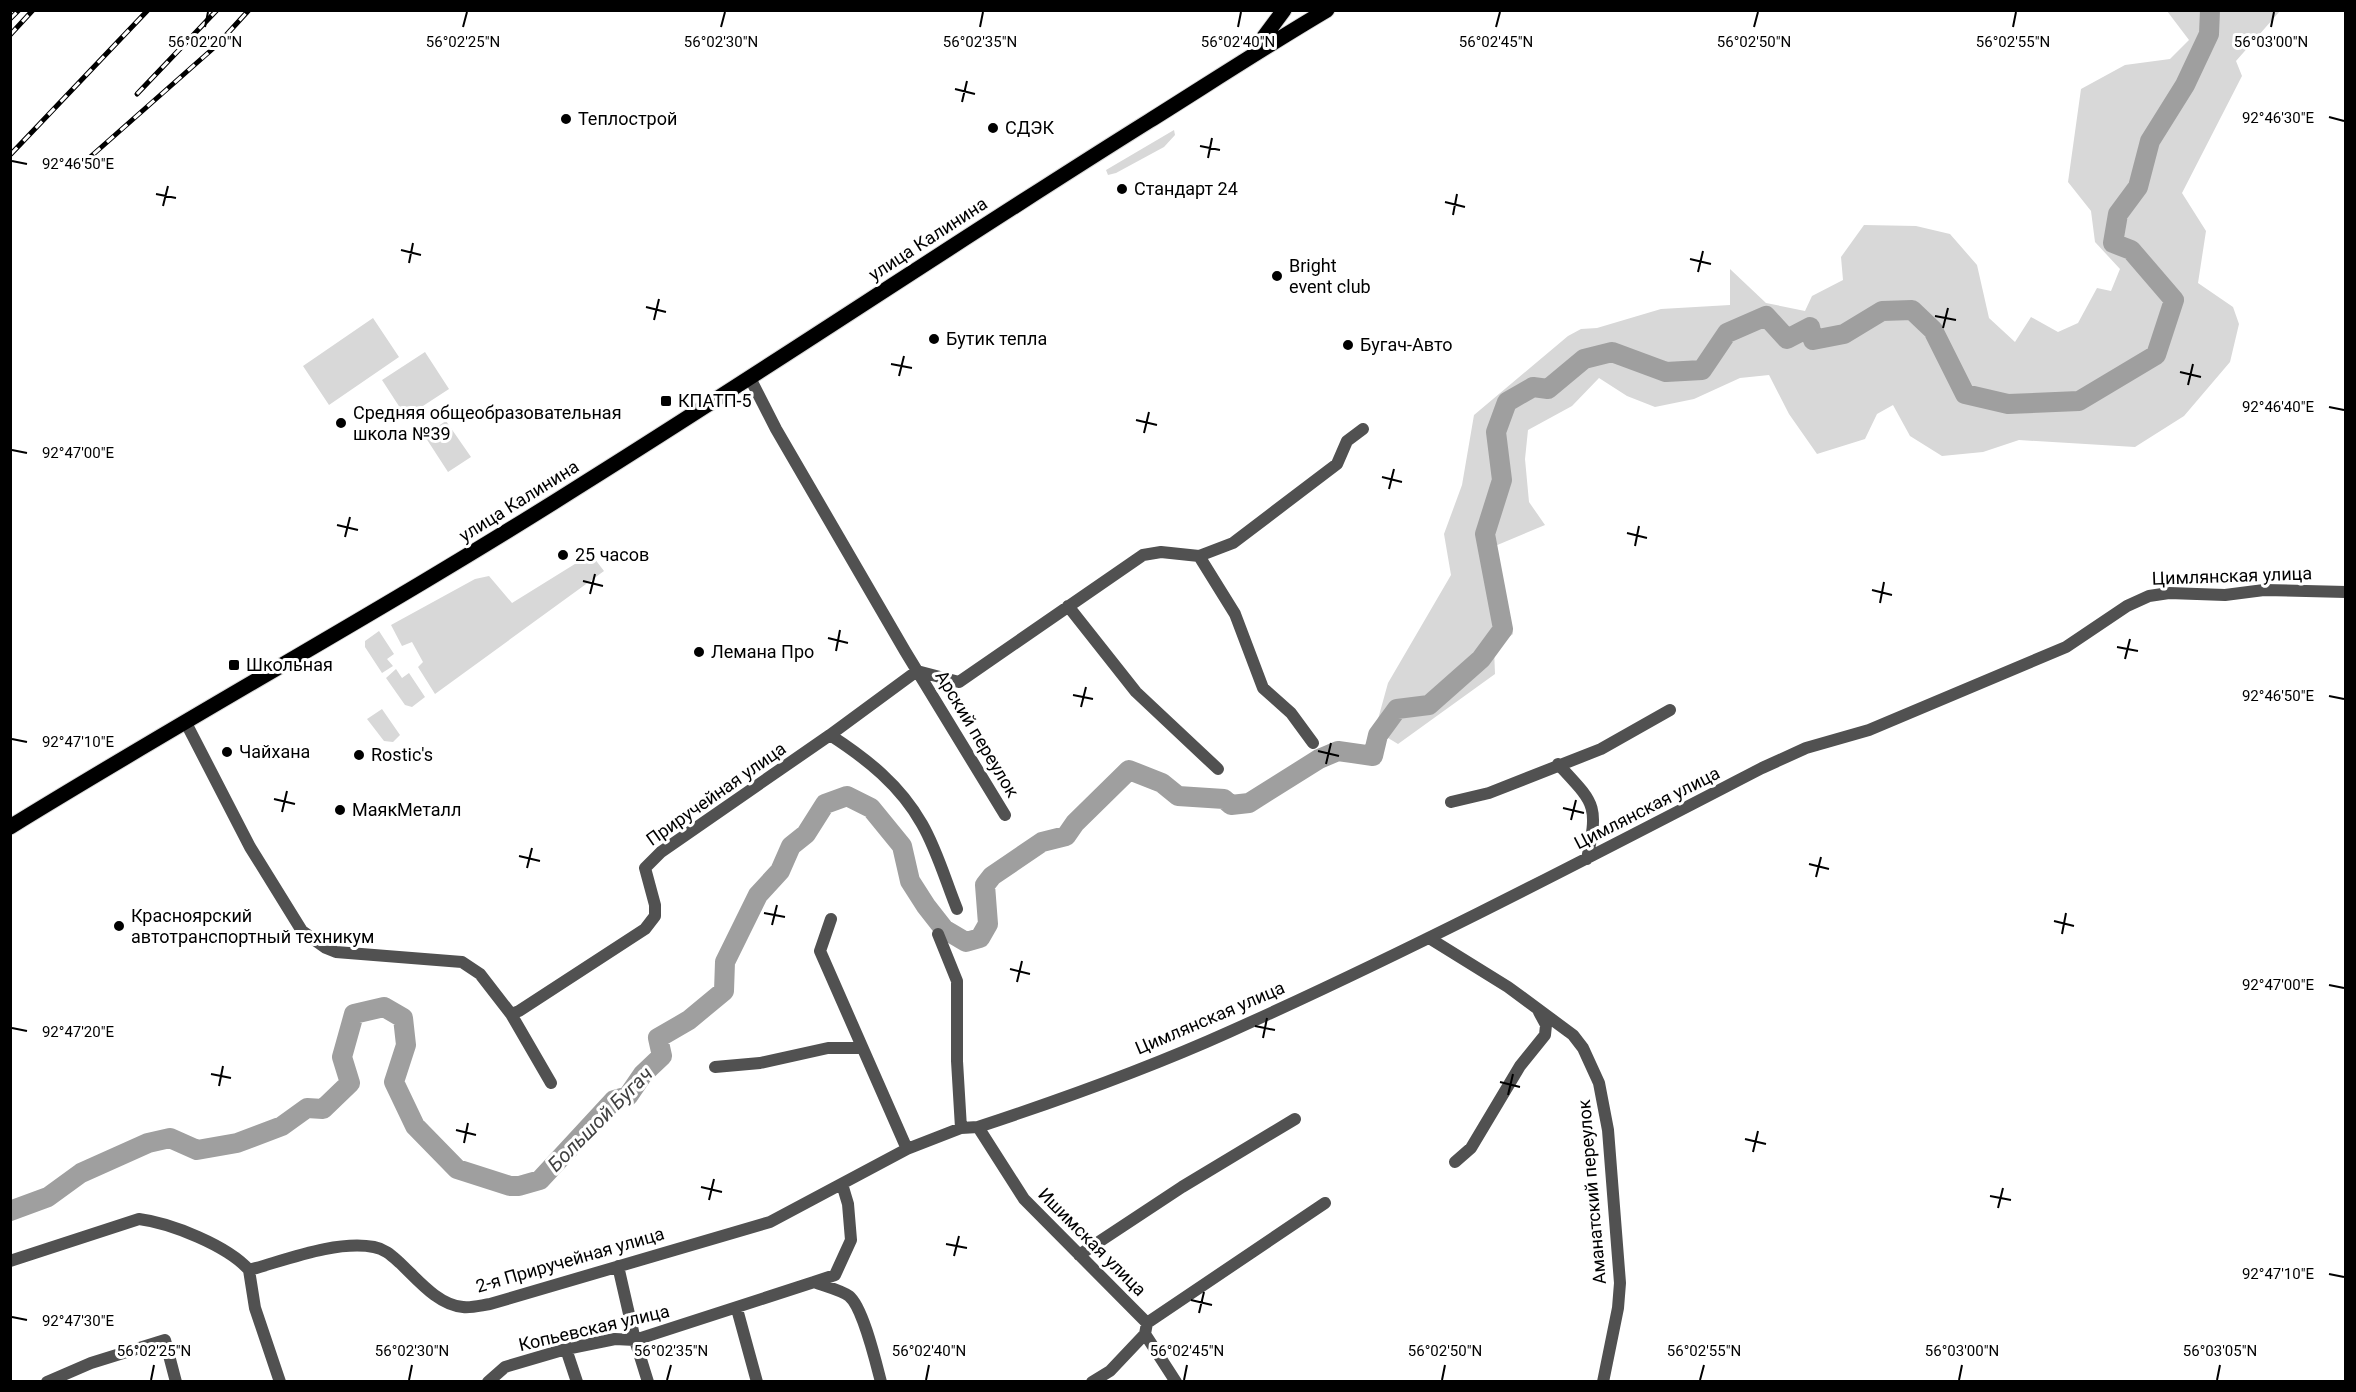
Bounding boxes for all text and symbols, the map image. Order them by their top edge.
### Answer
text: 56°02'20"N [168,33,242,51]
text: 56°02'25"N [426,33,500,51]
text: 56°02'30"N [684,33,758,51]
text: 56°02'35"N [943,33,1017,51]
text: 56°02'40"N [1201,33,1275,51]
text: 56°02'45"N [1459,33,1533,51]
text: 56°02'50"N [1717,33,1791,51]
text: 56°02'55"N [1976,33,2050,51]
text: 56°03'00"N [2234,33,2308,51]
place label: Теплострой [578,108,677,129]
text: 92°46'30"E [2242,109,2315,127]
marker: Теплострой [559,112,573,126]
place label: СДЭК [1005,117,1054,138]
marker: СДЭК [986,121,1000,135]
text: 92°46'50"E [42,155,115,173]
place label: Стандарт 24 [1134,178,1238,199]
marker: Стандарт 24 [1115,182,1129,196]
street label: улица Калинина [865,192,991,285]
place label: Bright event club [1289,255,1371,297]
marker: Bright event club [1270,269,1284,283]
place label: Бутик тепла [946,328,1047,349]
marker: Бутик тепла [927,332,941,346]
place label: Бугач-Авто [1360,334,1452,355]
marker: Бугач-Авто [1341,338,1355,352]
place label: КПАТП-5 [678,390,752,411]
marker: КПАТП-5 [659,394,673,408]
text: 92°46'40"E [2242,398,2315,416]
place label: Средняя общеобразовательная школа №39 [353,402,622,444]
marker: Средняя общеобразовательная школа №39 [334,416,348,430]
text: 92°47'00"E [42,444,115,462]
street label: улица Калинина [455,455,582,546]
place label: 25 часов [575,544,649,565]
marker: 25 часов [556,548,570,562]
street label: Цимлянская улица [2152,562,2312,589]
place label: Лемана Про [711,641,814,662]
marker: Лемана Про [692,645,706,659]
place label: Школьная [246,654,333,675]
marker: Школьная [227,658,241,672]
street label: Арский переулок [931,666,1024,801]
text: 92°46'50"E [2242,687,2315,705]
text: 92°47'10"E [42,733,115,751]
street label: Приручейная улица [642,738,790,850]
place label: Чайхана [239,741,310,762]
place label: Rostic's [371,744,433,765]
marker: Чайхана [220,745,234,759]
marker: Rostic's [352,748,366,762]
street label: Цимлянская улица [1571,762,1723,853]
place label: МаякМеталл [352,799,461,820]
marker: МаякМеталл [333,803,347,817]
place label: Красноярский автотранспортный техникум [131,905,374,947]
marker: Красноярский автотранспортный техникум [112,919,126,933]
text: 92°47'00"E [2242,976,2315,994]
street label: Цимлянская улица [1132,977,1288,1059]
text: 92°47'20"E [42,1023,115,1041]
water label: Большой Бугач [543,1062,657,1176]
street label: Аманатский переулок [1573,1099,1610,1285]
street label: Ишимская улица [1034,1183,1151,1300]
street label: 2-я Приручейная улица [473,1223,666,1296]
text: 92°47'10"E [2242,1265,2315,1283]
street label: Копьевская улица [516,1300,671,1355]
text: 92°47'30"E [42,1312,115,1330]
text: 56°02'25"N [117,1342,191,1360]
text: 56°02'30"N [375,1342,449,1360]
text: 56°02'35"N [634,1342,708,1360]
text: 56°02'40"N [892,1342,966,1360]
text: 56°02'45"N [1150,1342,1224,1360]
text: 56°02'50"N [1408,1342,1482,1360]
text: 56°02'55"N [1667,1342,1741,1360]
text: 56°03'00"N [1925,1342,1999,1360]
text: 56°03'05"N [2183,1342,2257,1360]

